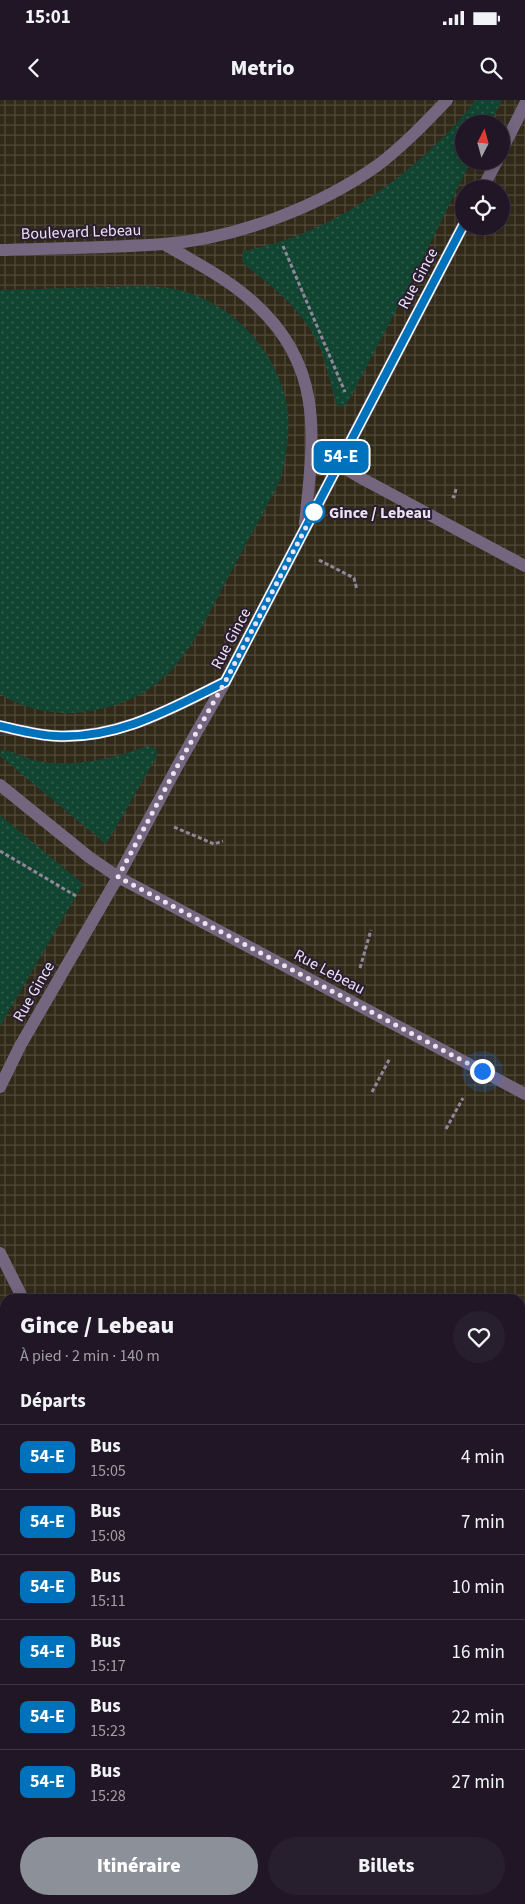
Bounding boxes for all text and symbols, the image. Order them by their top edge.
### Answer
text: 15:01 [25,4,71,31]
text: Metrio [230,52,295,84]
icon: back [20,54,48,82]
icon: search [477,54,505,82]
north arrow [455,115,510,170]
map controls [455,115,510,235]
button: locate [455,180,510,235]
street label: Boulevard Lebeau [20,219,142,245]
street label: Rue Gince [393,244,443,313]
line badge: 54-E [306,441,376,473]
text: 54-E [324,444,358,469]
marker: Gince / Lebeau [303,501,325,523]
place label: Gince / Lebeau [329,502,431,524]
street label: Rue Gince [206,604,256,673]
street label: Rue Lebeau [290,944,369,1000]
street label: Rue Gince [8,957,60,1026]
your location [470,1059,495,1084]
text: Gince / Lebeau [20,1308,174,1343]
button: heart [453,1311,505,1363]
text: À pied · 2 min · 140 m [20,1345,160,1367]
text: Départs [20,1388,86,1415]
text: Bus [90,1433,121,1460]
text: 54-E [30,1444,65,1469]
text: 4 min [461,1444,505,1471]
text: 15:05 [90,1460,126,1482]
text: Bus [90,1498,121,1525]
text: 54-E [30,1509,65,1534]
text: 7 min [461,1509,505,1536]
text: 15:08 [90,1525,126,1547]
text: Bus [90,1563,121,1590]
text: 54-E [30,1574,65,1599]
text: 10 min [451,1574,505,1601]
text: 15:11 [90,1590,126,1612]
text: Bus [90,1628,121,1655]
text: 54-E [30,1639,65,1664]
text: 16 min [451,1639,505,1666]
text: 15:17 [90,1655,126,1677]
text: Bus [90,1693,121,1720]
text: 54-E [30,1704,65,1729]
text: 22 min [451,1704,505,1731]
text: 15:23 [90,1720,126,1742]
text: Bus [90,1758,121,1785]
text: 54-E [30,1769,65,1794]
text: 27 min [451,1769,505,1796]
text: 15:28 [90,1785,126,1807]
button: Itinéraire [20,1837,258,1895]
button: Billets [268,1837,505,1895]

